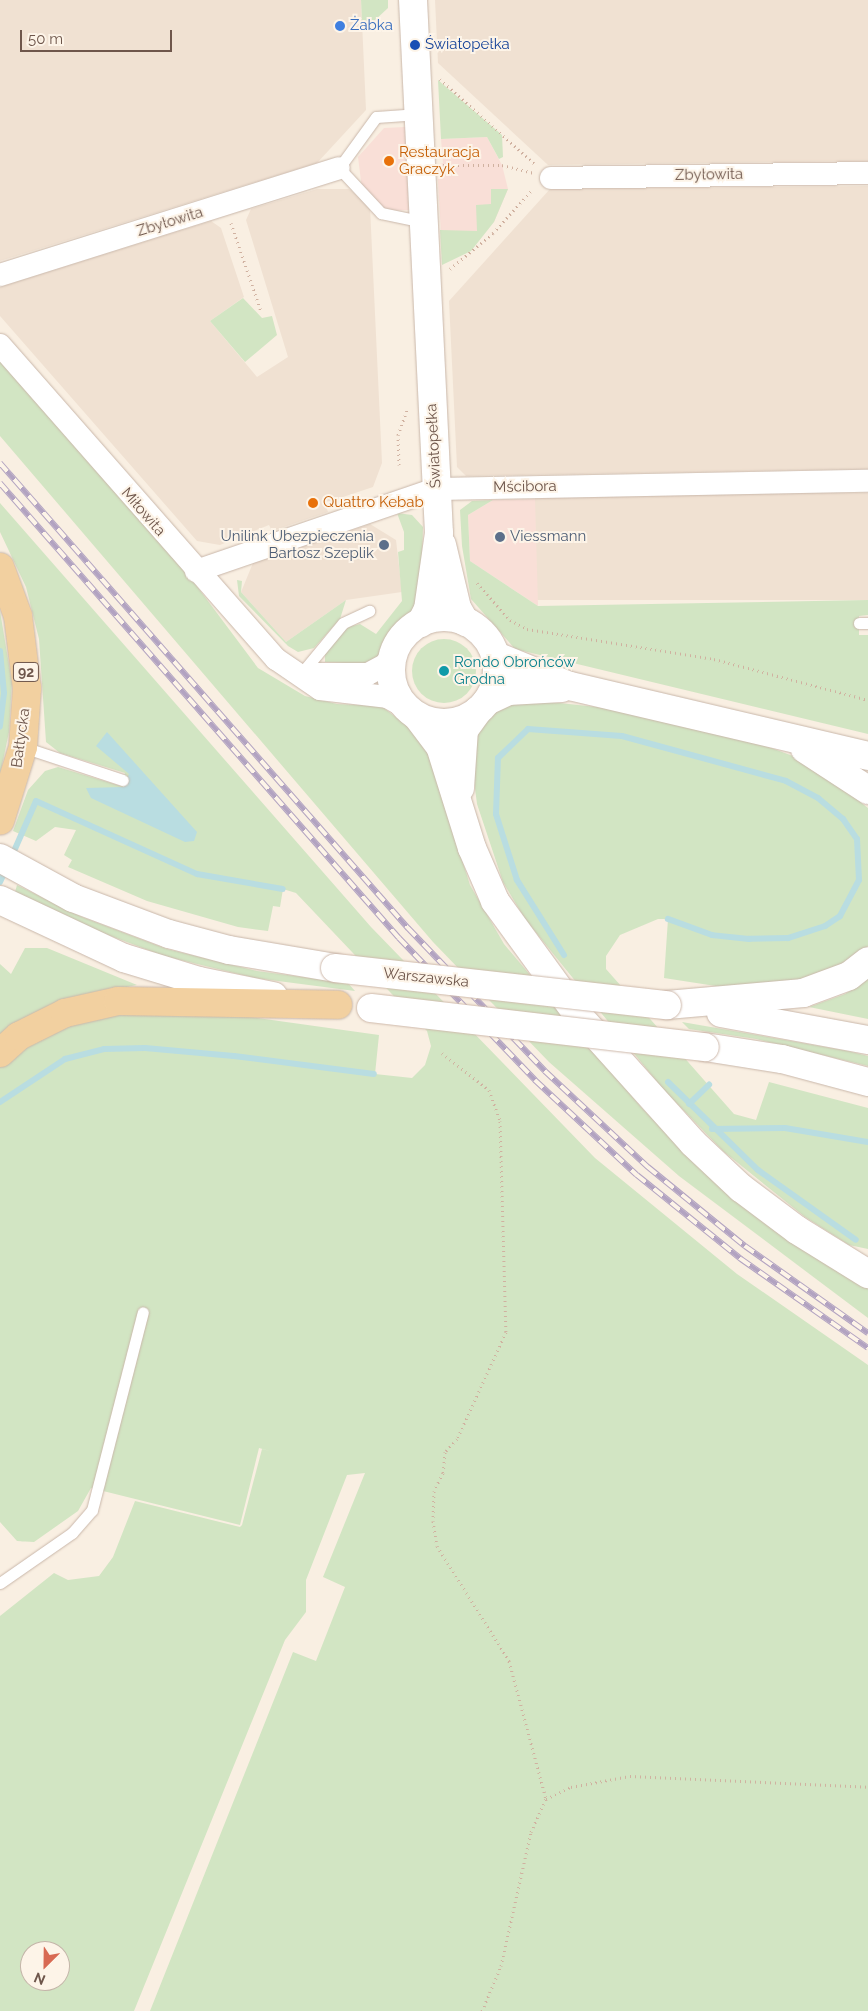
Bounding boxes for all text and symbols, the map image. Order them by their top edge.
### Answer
place label: Żabka [350,17,393,35]
scale bar [22,20,175,52]
marker: Żabka [334,20,346,32]
text: 50 m [28,30,63,48]
place label: Światopełka [425,36,510,54]
marker: Światopełka [409,39,421,51]
place label: Restauracja Graczyk [399,143,480,178]
marker: Restauracja Graczyk [383,155,395,167]
street label: Zbyłowita [675,165,743,185]
street label: Zbyłowita [135,203,205,241]
street label: Światopełka [423,403,445,489]
street label: Mścibora [493,477,557,497]
street label: Miłowita [117,484,169,540]
place label: Quattro Kebab [323,494,424,512]
marker: Quattro Kebab [307,497,319,509]
place label: Unilink Ubezpieczenia Bartosz Szeplik [221,527,374,562]
place label: Viessmann [510,528,586,546]
marker: Viessmann [494,531,506,543]
marker: Unilink Ubezpieczenia Bartosz Szeplik [378,539,390,551]
place label: Rondo Obrońców Grodna [454,653,576,688]
road number: 92 [12,660,40,684]
marker: Rondo Obrońców Grodna [438,665,450,677]
street label: Bałtycka [8,707,34,769]
street label: Warszawska [382,965,470,991]
north arrow [20,1941,70,1991]
text: N [31,1969,48,1988]

